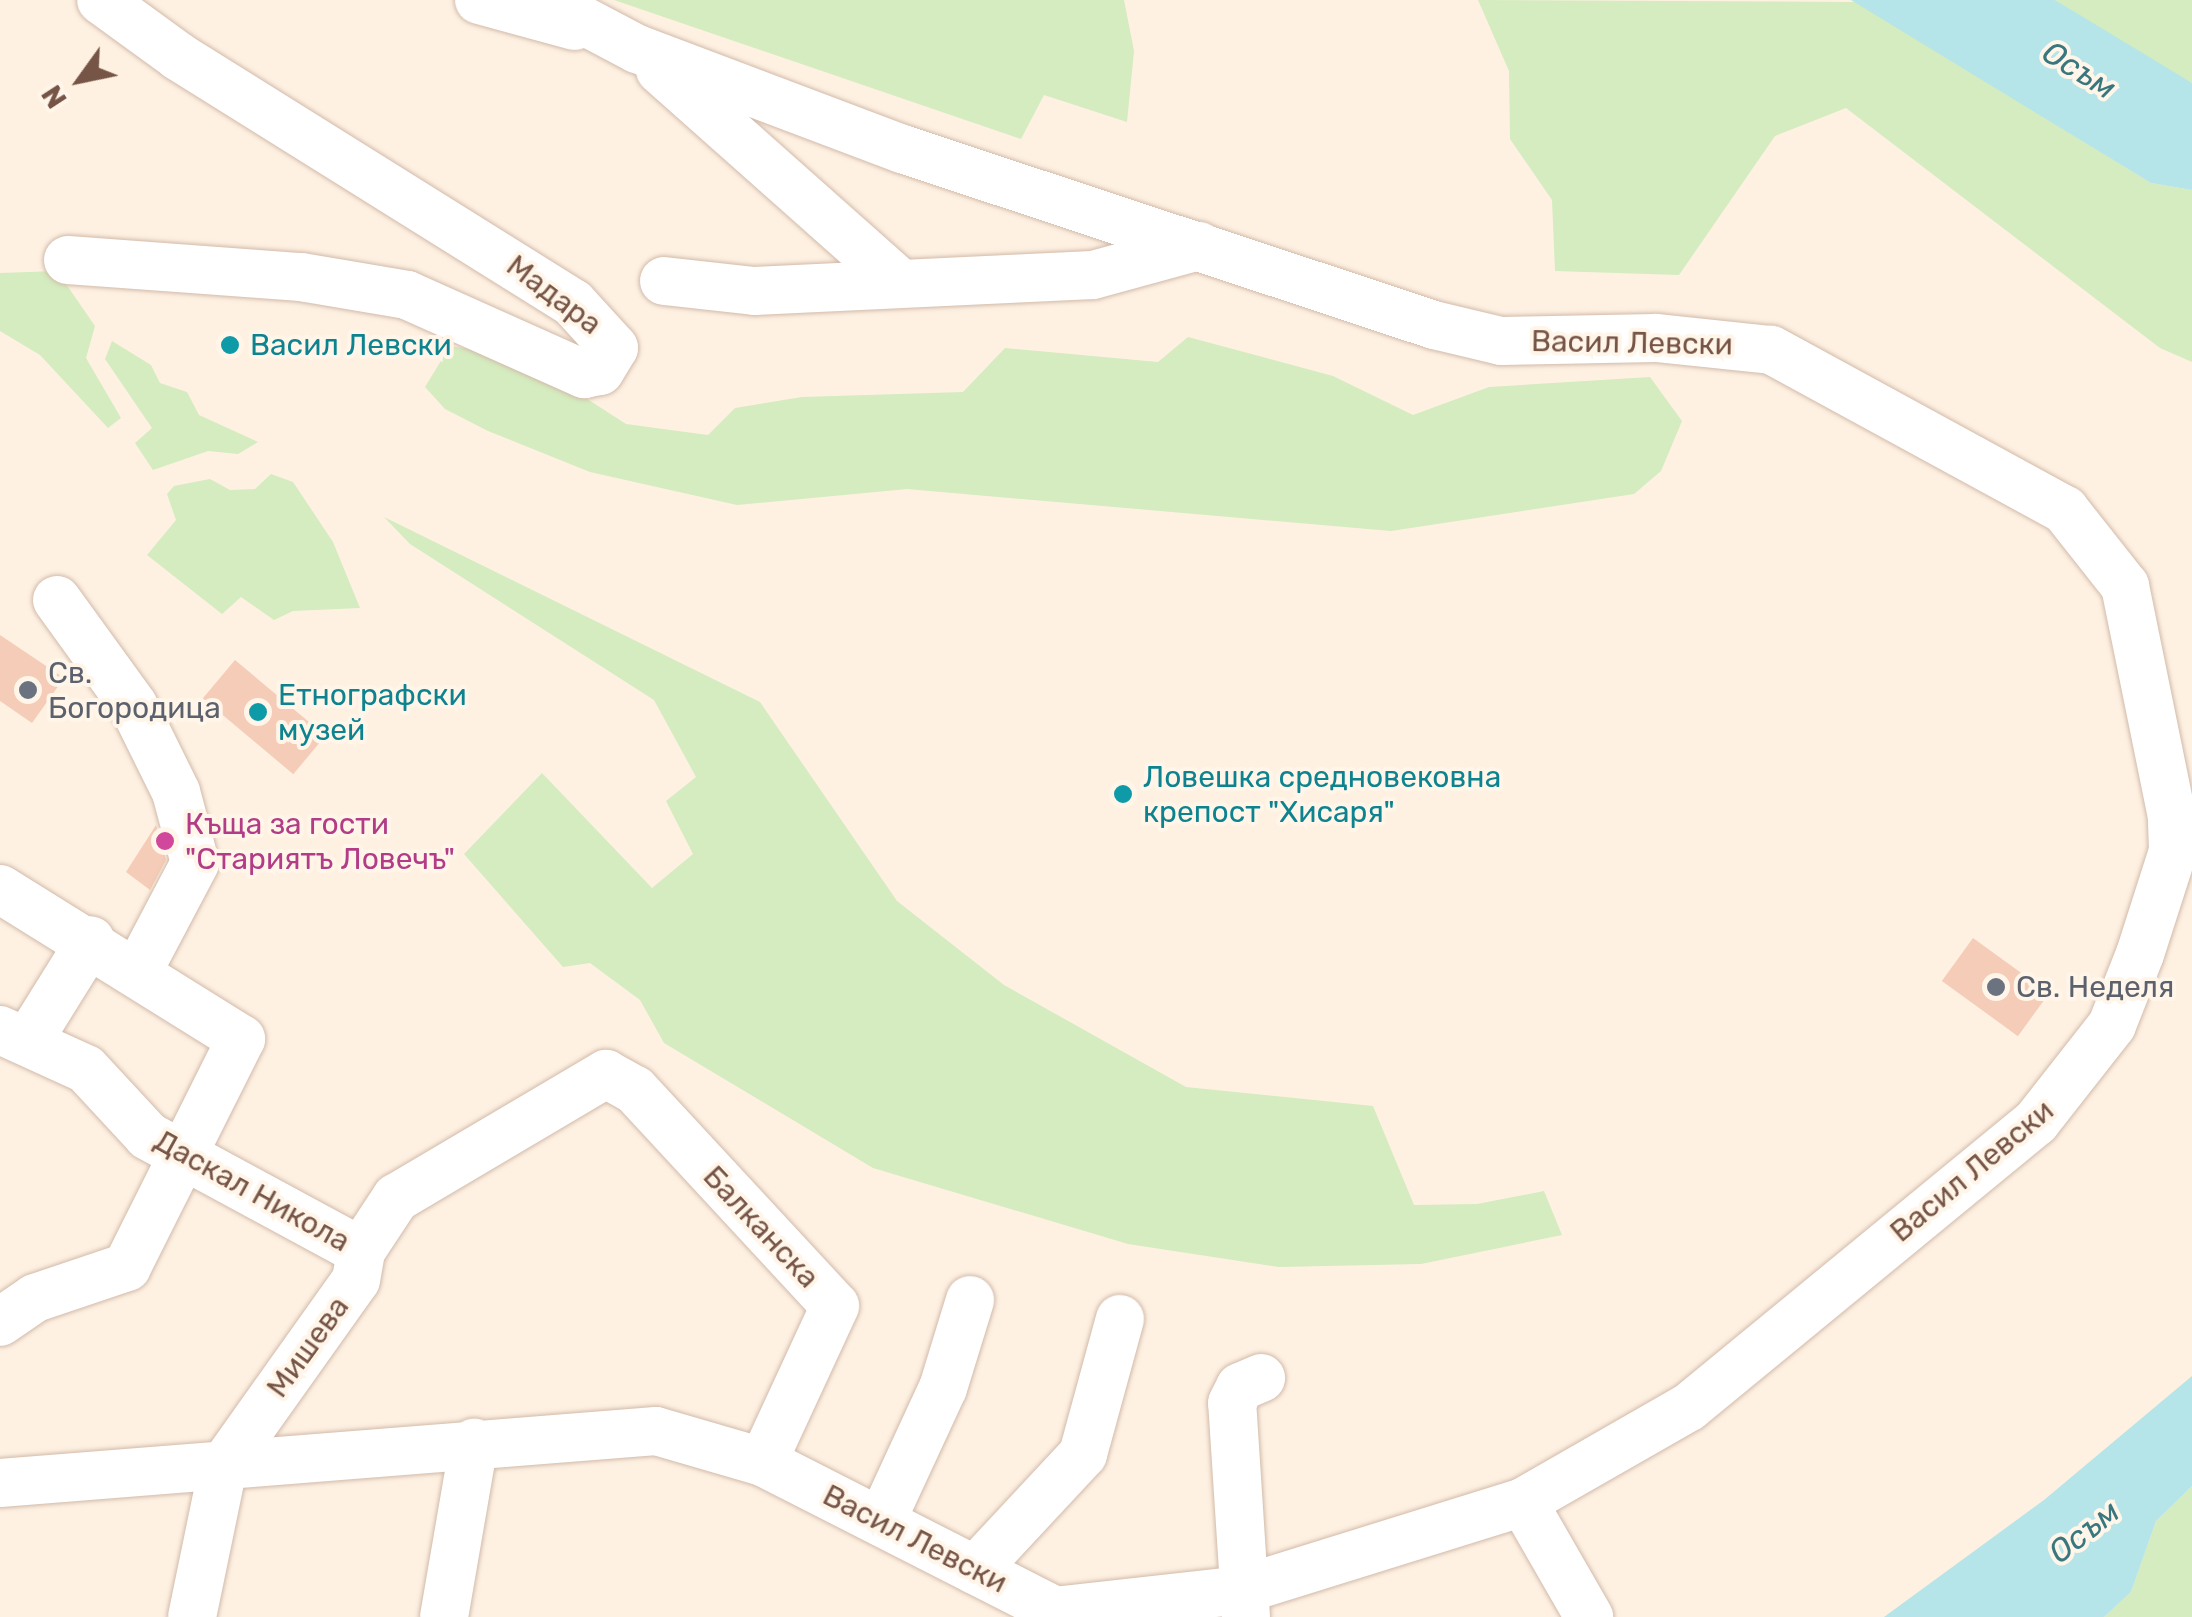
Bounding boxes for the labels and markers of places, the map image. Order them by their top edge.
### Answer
place label: Васил Левски [250,327,452,363]
marker: Васил Левски [219,334,241,356]
place label: Св. Богородица [48,655,221,726]
place label: Етнографски музей [278,677,467,748]
marker: Св. Богородица [17,679,39,701]
marker: Етнографски музей [247,701,269,723]
place label: Ловешка средновековна крепост "Хисаря" [1143,759,1501,830]
marker: Ловешка средновековна крепост "Хисаря" [1112,783,1134,805]
place label: Къща за гости "Стариятъ Ловечъ" [185,806,455,876]
marker: Къща за гости "Стариятъ Ловечъ" [154,830,176,852]
place label: Св. Неделя [2016,969,2174,1005]
marker: Св. Неделя [1985,976,2007,998]

